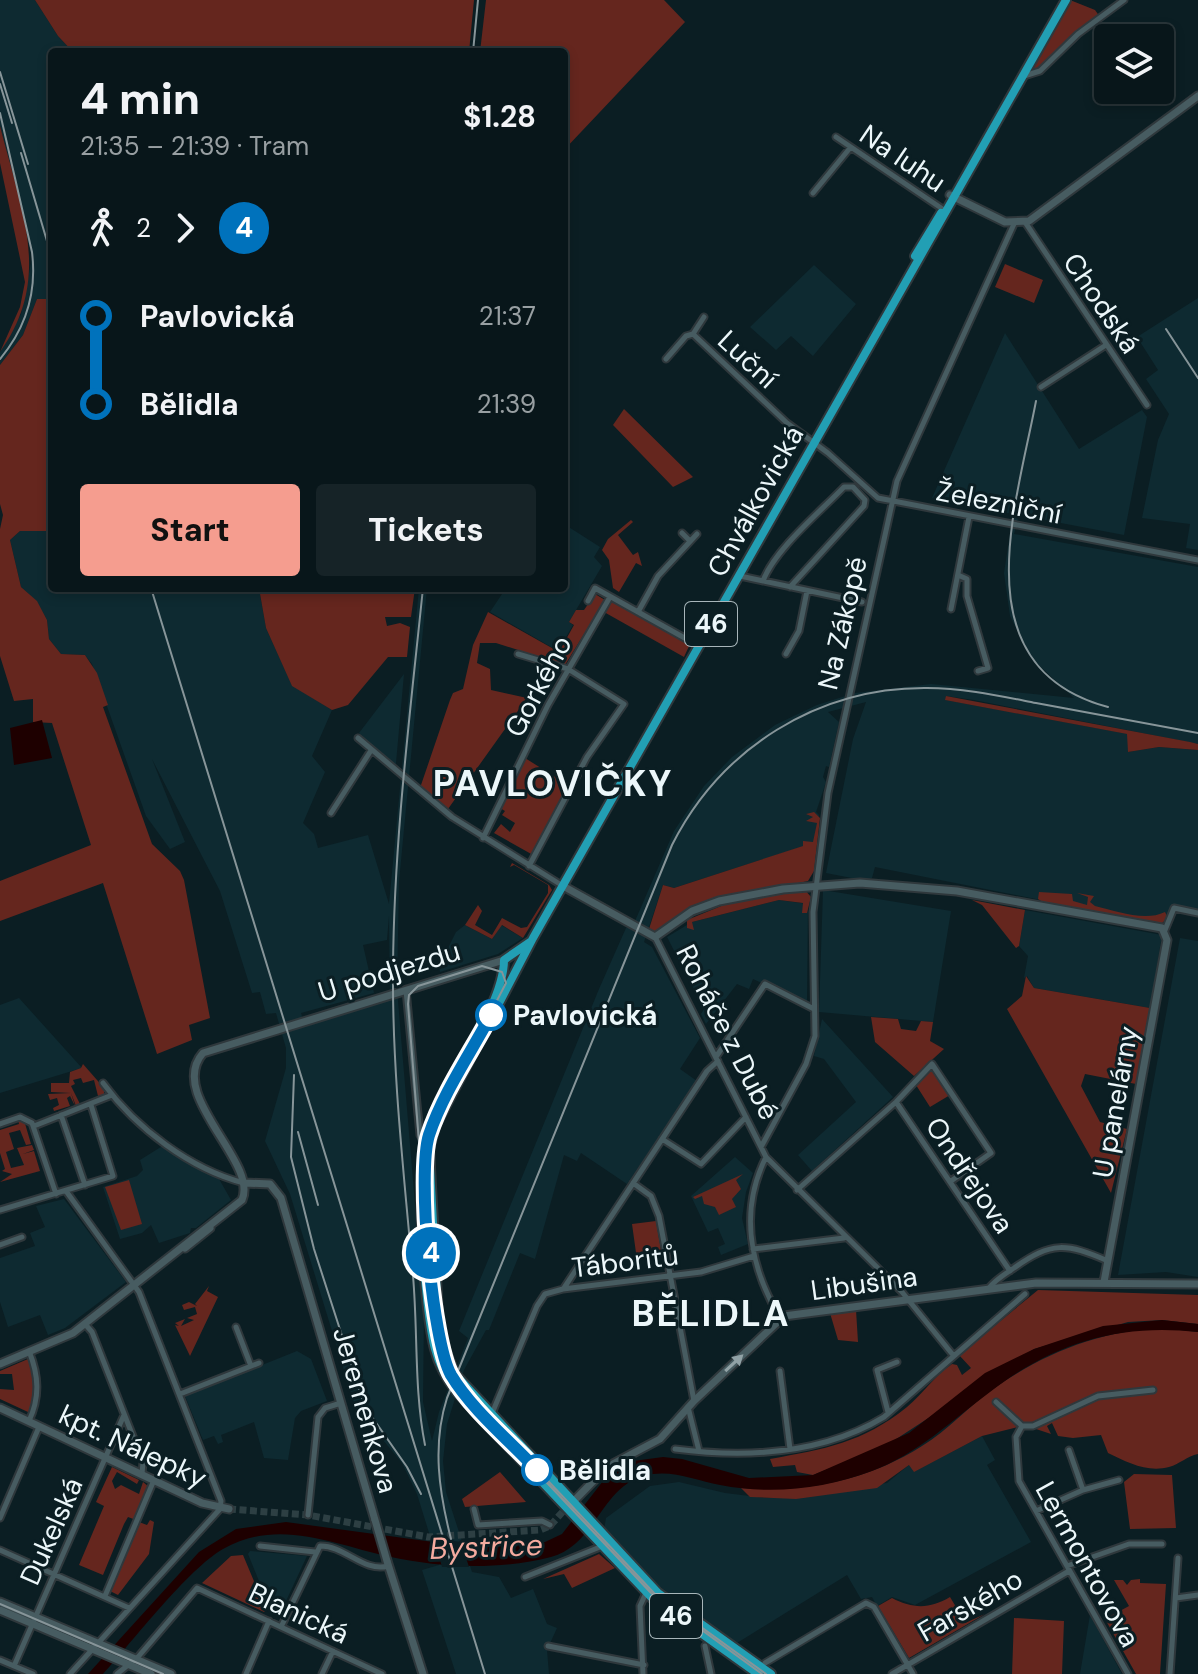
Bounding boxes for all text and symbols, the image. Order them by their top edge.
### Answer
map controls [1094,24,1174,104]
button: layers [1094,24,1174,104]
text: 4 min [80,70,200,128]
text: $1.28 [463,97,536,136]
street label: Na luhu [852,116,953,201]
text: 21:35 – 21:39 · Tram [80,129,309,163]
icon: walk [80,206,124,250]
icon: forward [163,206,207,250]
text: 4 [235,209,253,246]
text: 2 [136,211,151,245]
street label: Chodská [1054,246,1149,361]
text: Pavlovická [140,297,295,336]
text: 21:37 [479,299,536,333]
street label: Luční [710,322,786,397]
text: Bělidla [140,385,239,424]
text: 21:39 [477,387,536,421]
street label: Chválkovická [699,419,812,583]
street label: Železniční [933,472,1066,533]
button: Start [80,484,300,576]
button: Tickets [316,484,536,576]
street label: Na Zákopě [809,553,876,693]
road number: 46 [685,602,737,646]
street label: Gorkého [496,629,581,743]
district label: PAVLOVIČKY [433,760,673,807]
street label: U podjezdu [314,932,465,1011]
street label: Roháče z Dubé [667,938,788,1126]
place label: Pavlovická [513,997,658,1034]
marker: Pavlovická [476,1000,506,1030]
street label: U panelárny [1084,1023,1147,1181]
street label: Ondřejova [917,1110,1022,1241]
line badge: 4 [405,1227,457,1279]
text: 4 [422,1234,440,1271]
street label: Táboritů [570,1237,680,1286]
street label: Libušina [808,1258,920,1309]
district label: BĚLIDLA [632,1290,790,1337]
street label: Jeremenkova [324,1323,407,1497]
one-way arrow [724,1354,743,1373]
street label: kpt. Nálepky [53,1396,213,1497]
place label: Bělidla [559,1452,651,1489]
marker: Bělidla [522,1455,552,1485]
street label: Dukelská [11,1472,92,1591]
street label: Lermontovova [1027,1475,1148,1654]
water label: Bystřice [429,1525,543,1568]
street label: Farského [911,1561,1029,1650]
street label: Blanická [243,1574,355,1653]
road number: 46 [650,1594,702,1638]

